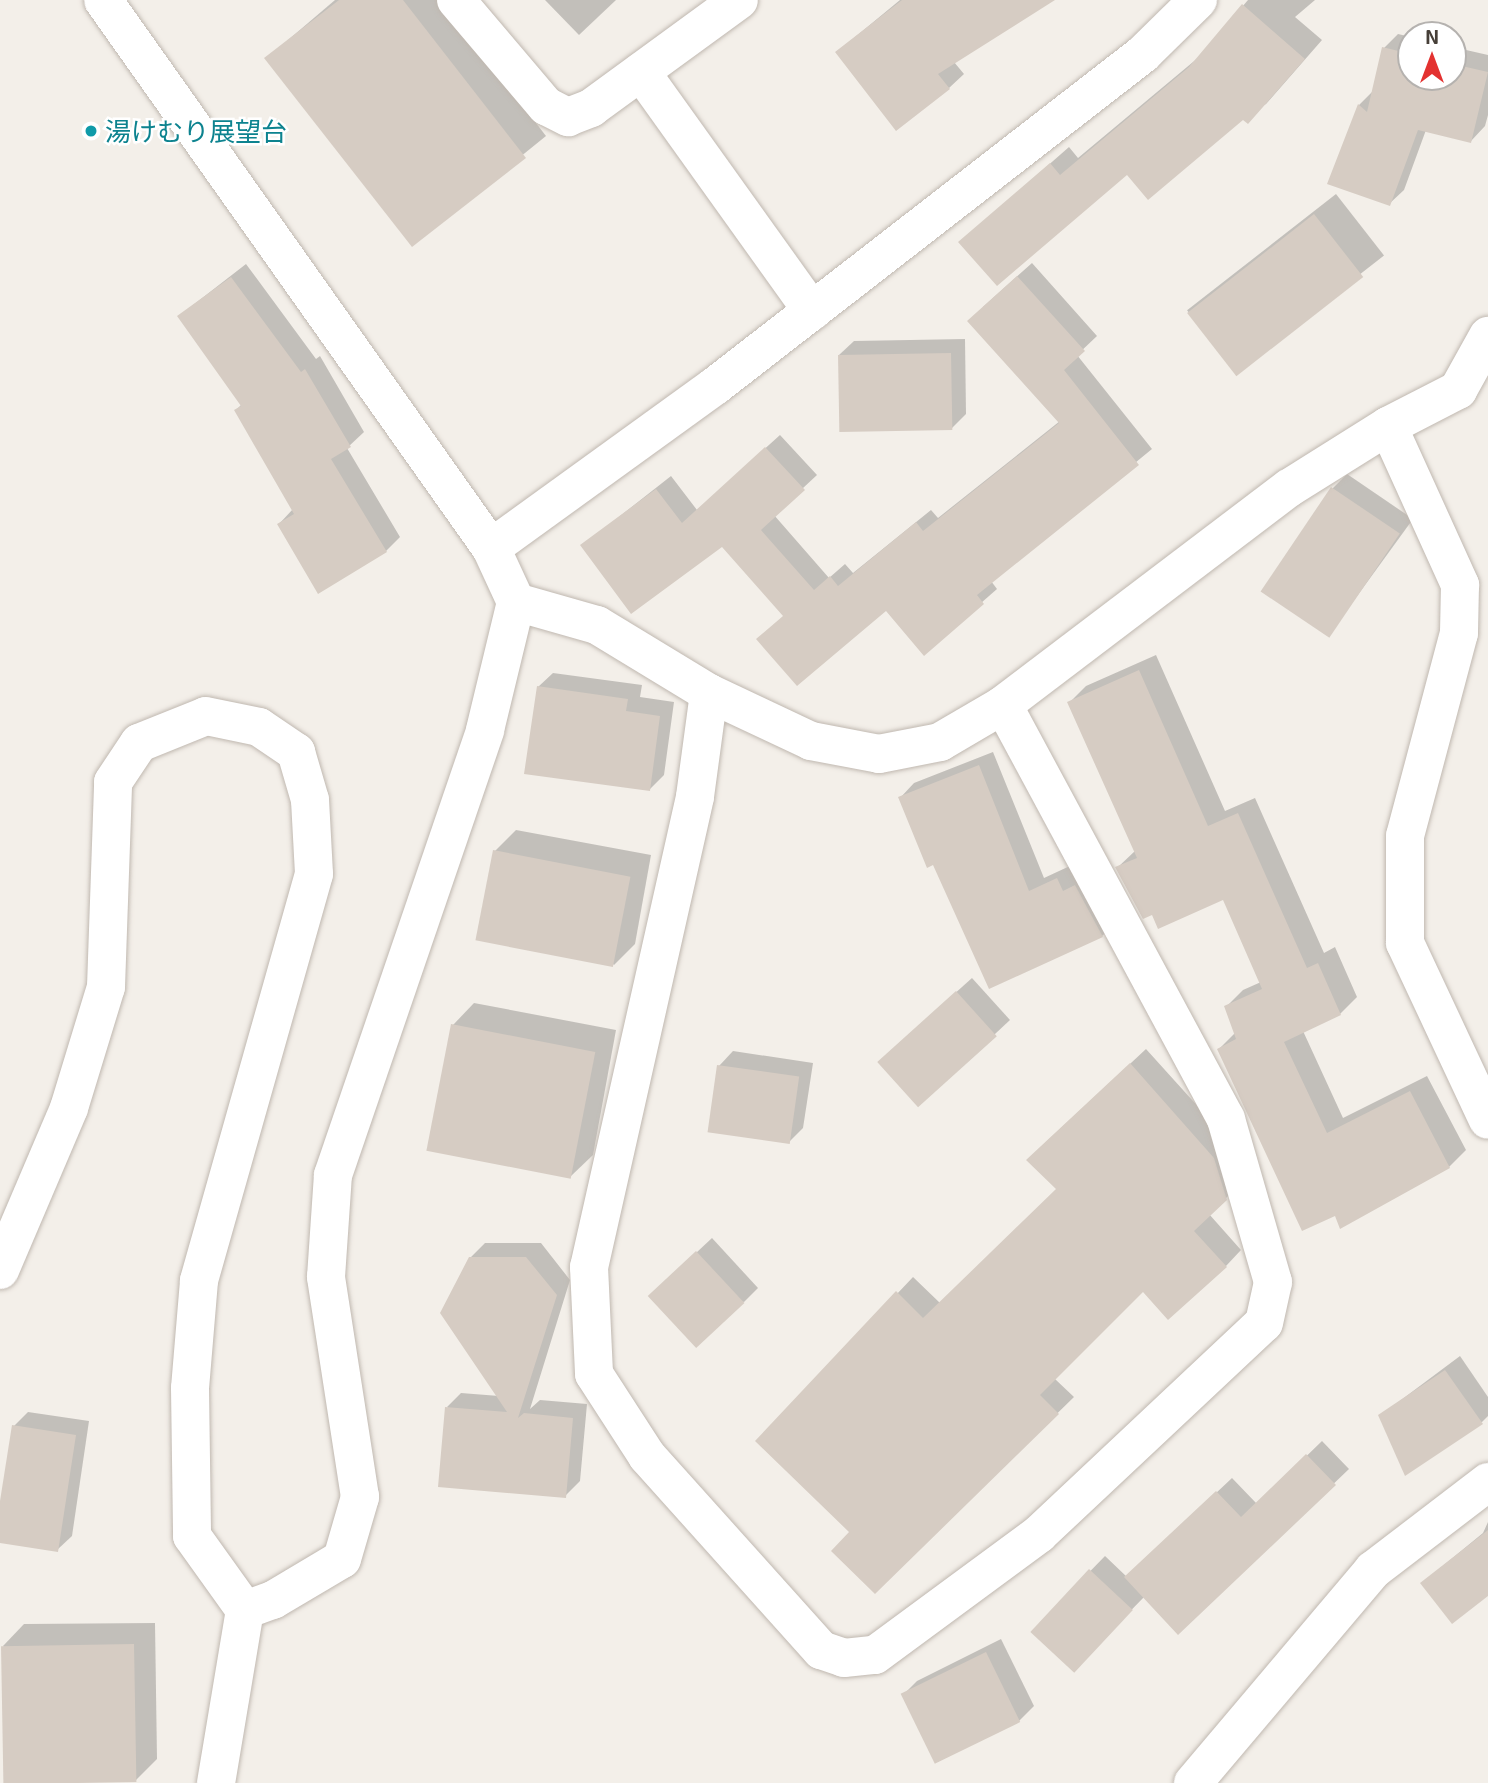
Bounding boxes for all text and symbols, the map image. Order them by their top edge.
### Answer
north arrow [1397,21,1467,91]
text: N [1425,25,1439,48]
place label: 湯けむり展望台 [105,115,287,147]
marker: 湯けむり展望台 [83,123,99,139]

